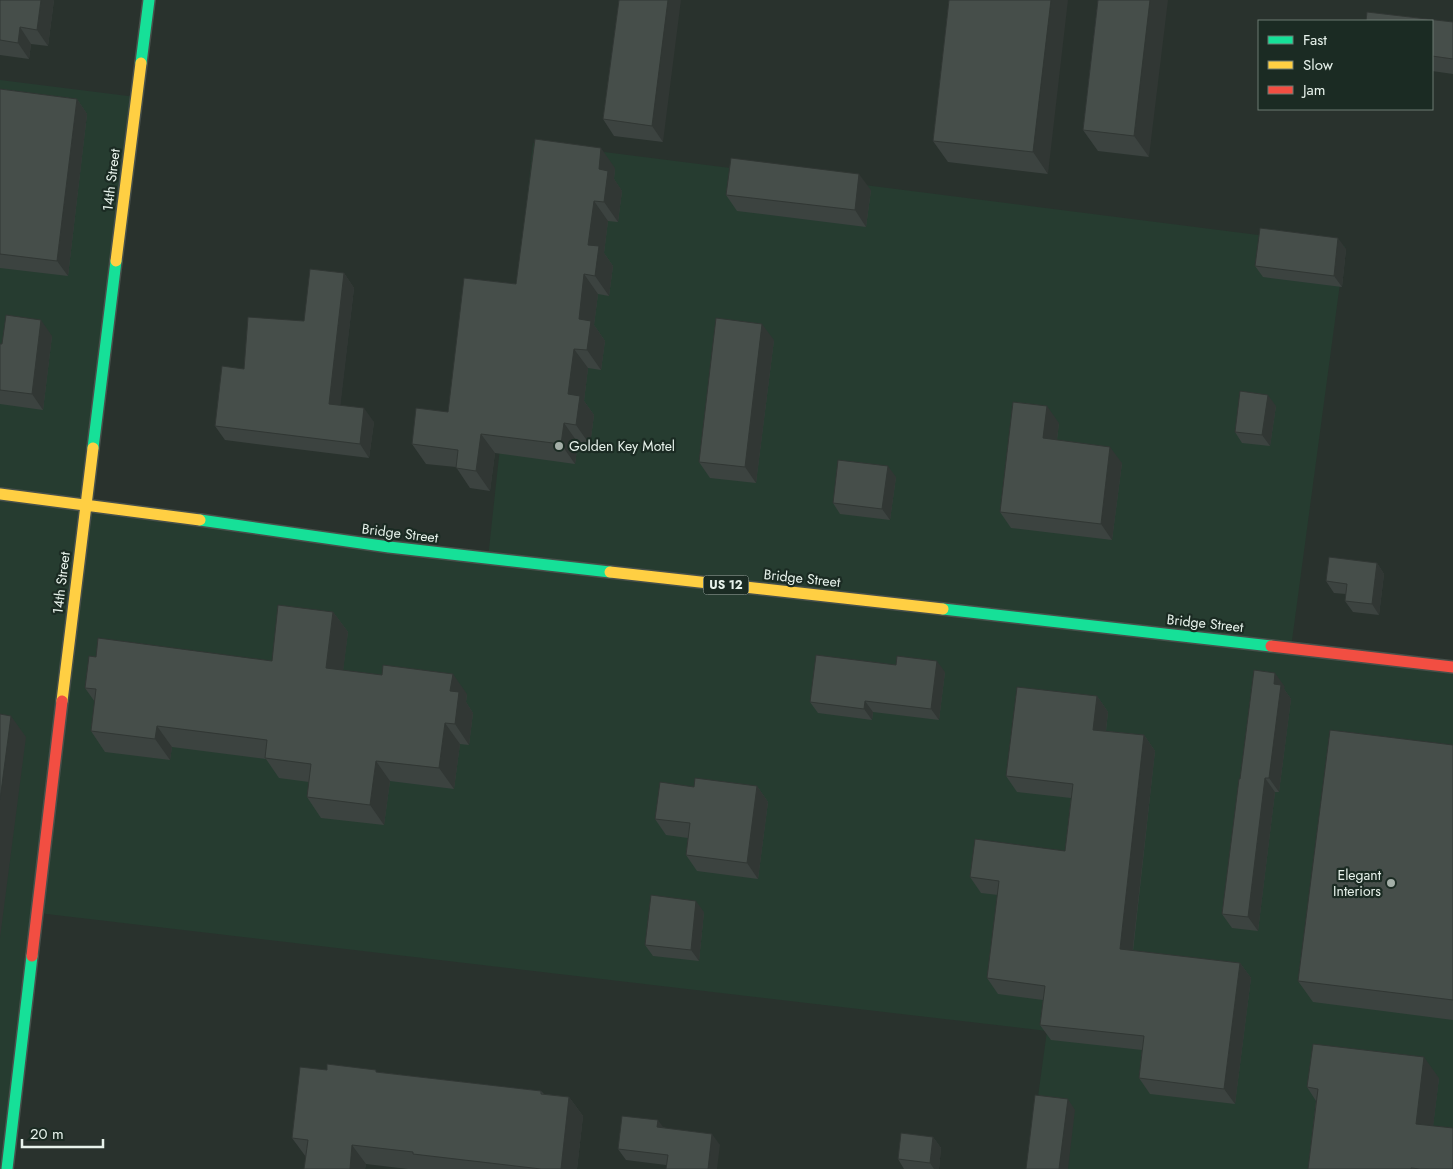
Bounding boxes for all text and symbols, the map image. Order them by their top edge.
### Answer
legend [1258,20,1433,110]
text: Fast [1303,29,1327,51]
text: Slow [1303,54,1334,76]
text: Jam [1301,79,1326,101]
street label: 14th Street [97,147,125,212]
place label: Golden Key Motel [569,436,675,456]
marker: Golden Key Motel [553,440,565,452]
street label: Bridge Street [361,518,440,548]
street label: 14th Street [47,550,75,615]
street label: Bridge Street [763,564,842,592]
road number: US 12 [704,576,748,594]
street label: Bridge Street [1166,609,1245,637]
place label: Elegant Interiors [1333,865,1382,901]
marker: Elegant Interiors [1385,877,1397,889]
scale bar [22,1116,104,1148]
text: 20 m [30,1123,64,1145]

